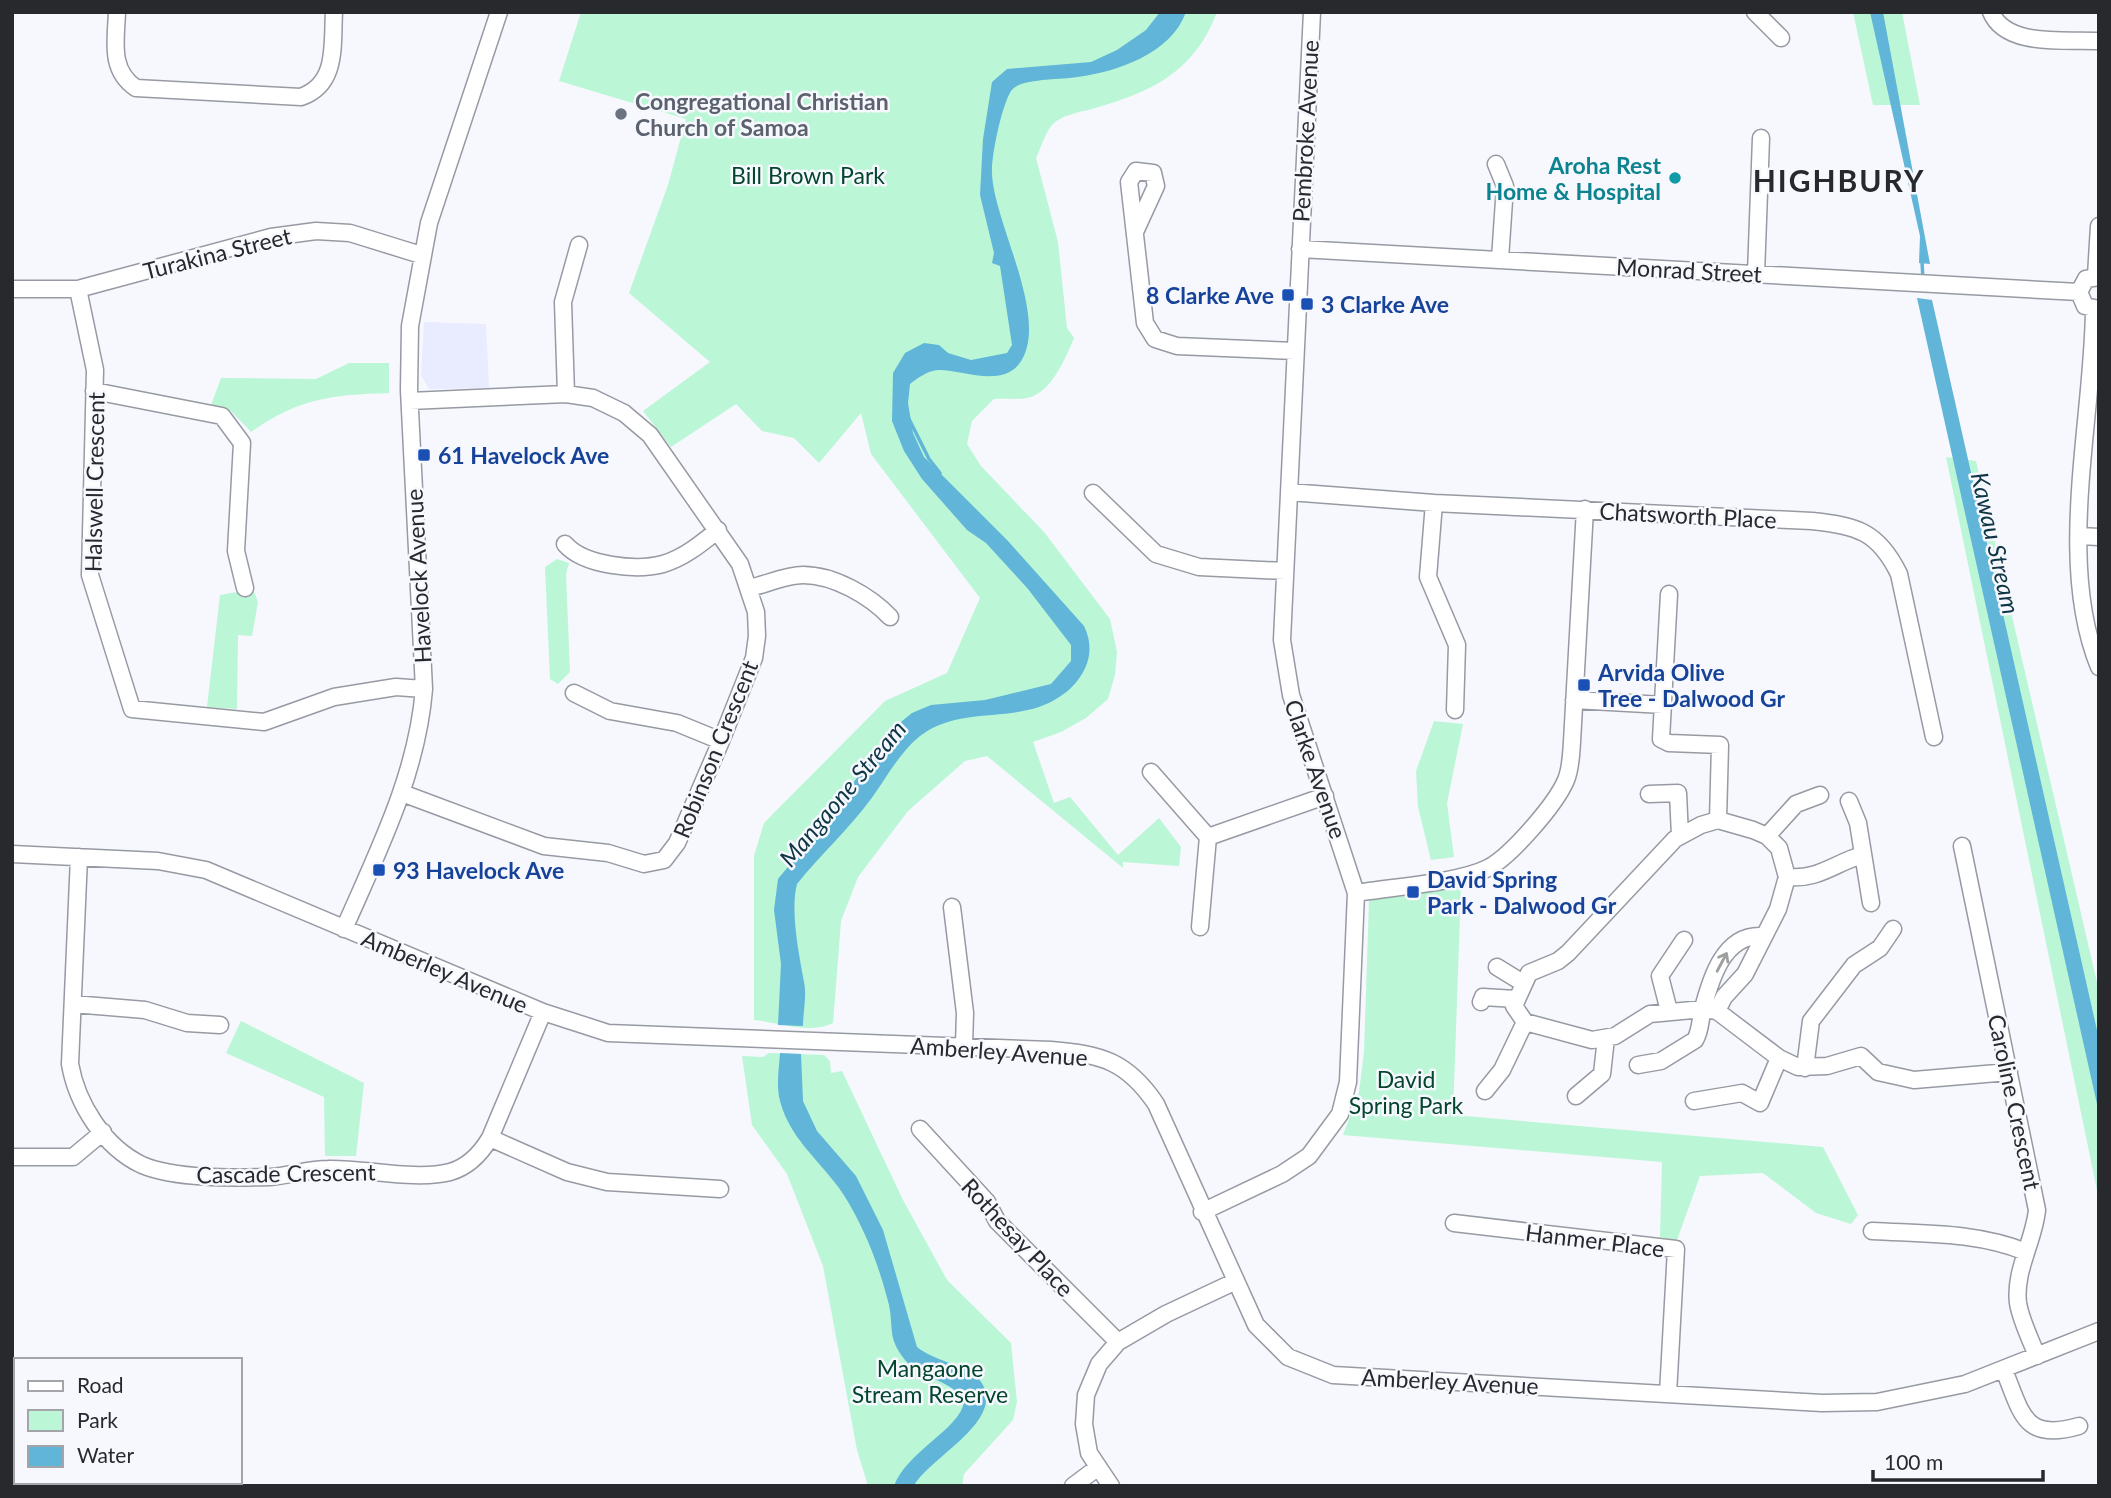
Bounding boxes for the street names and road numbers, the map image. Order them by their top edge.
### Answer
street label: Pembroke Avenue [1286,39,1324,223]
street label: Turakina Street [140,221,295,285]
street label: Monrad Street [1615,252,1763,288]
street label: Halswell Crescent [78,391,110,572]
street label: Havelock Avenue [399,488,437,664]
street label: Chatsworth Place [1599,496,1777,534]
street label: Robinson Crescent [667,656,764,842]
street label: Clarke Avenue [1279,696,1353,842]
street label: Amberley Avenue [358,923,532,1019]
street label: Caroline Crescent [1983,1012,2047,1193]
street label: Amberley Avenue [909,1031,1089,1071]
street label: Cascade Crescent [196,1157,377,1189]
street label: Rothesay Place [956,1172,1080,1302]
street label: Hanmer Place [1524,1218,1666,1262]
street label: Amberley Avenue [1361,1362,1539,1400]

